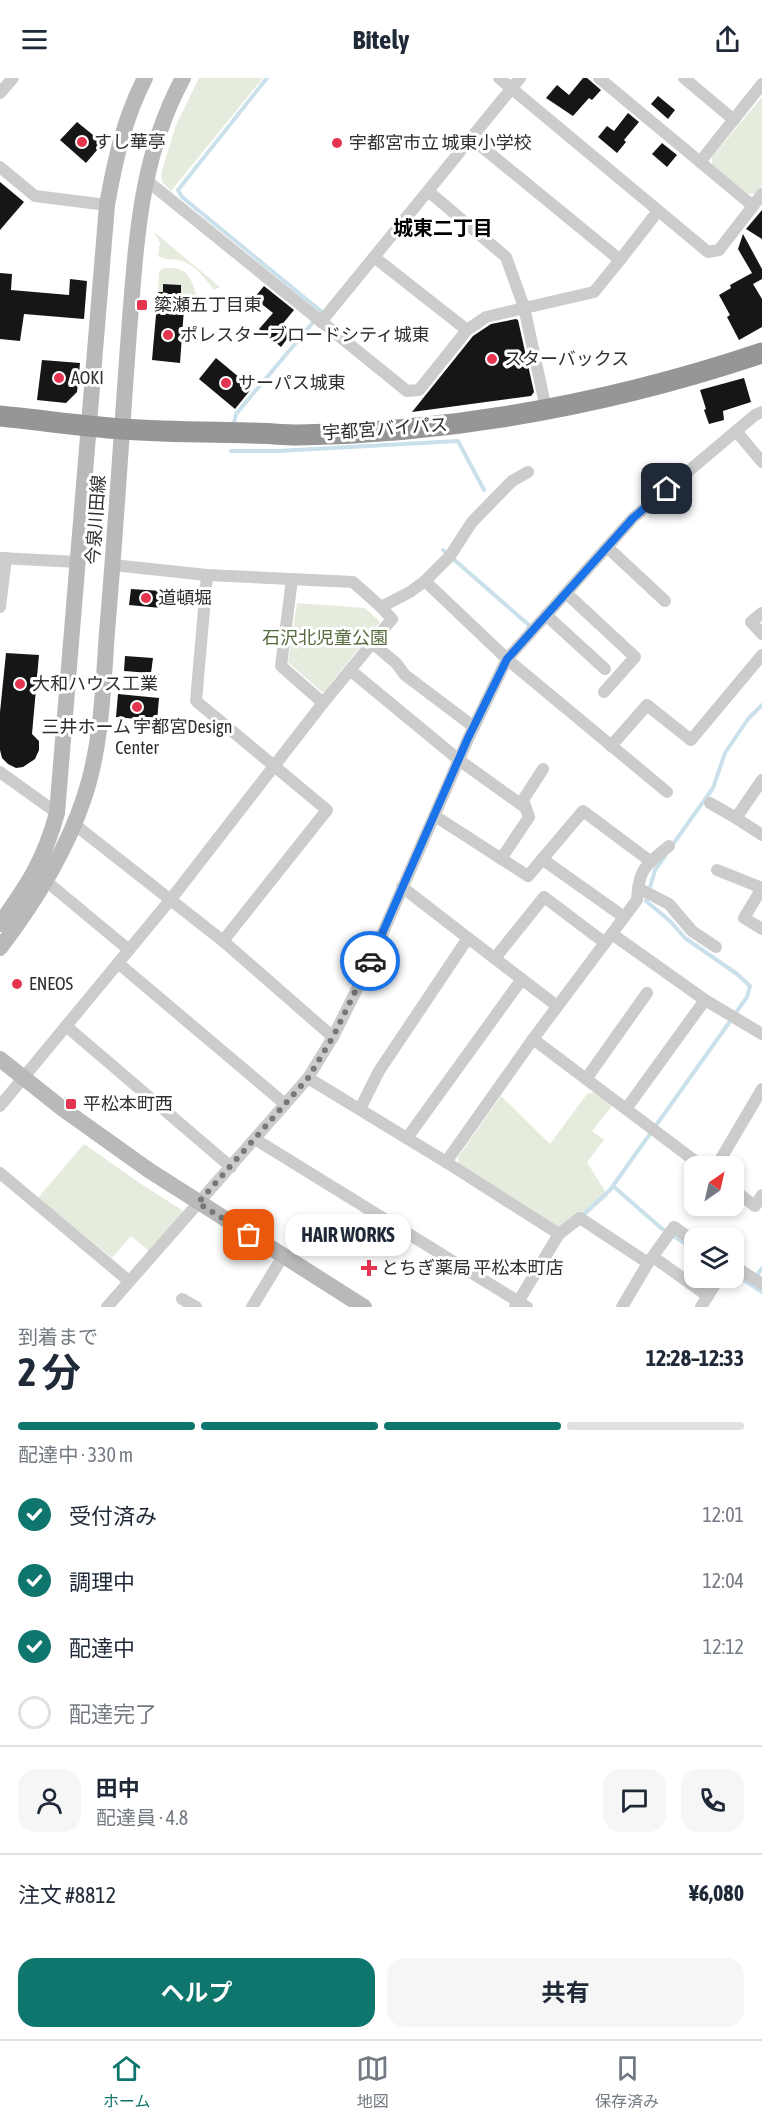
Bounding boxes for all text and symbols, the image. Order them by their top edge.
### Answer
icon: menu [18,23,51,56]
icon: share [711,23,744,56]
text: Bitely [353,24,409,55]
place label: すし華亭 [94,131,166,152]
place label: 宇都宮市立 城東小学校 [349,132,531,153]
marker: すし華亭 [75,135,89,149]
marker: 宇都宮市立 城東小学校 [330,136,344,150]
district label: 城東二丁目 [393,216,493,239]
place label: 簗瀬五丁目東 [154,294,262,315]
marker: 簗瀬五丁目東 [135,298,149,312]
place label: ポレスターブロードシティ城東 [180,324,430,345]
marker: ポレスターブロードシティ城東 [161,328,175,342]
place label: スターバックス [504,348,629,369]
marker: スターバックス [485,352,499,366]
place label: AOKI [71,367,104,388]
marker: AOKI [52,371,66,385]
place label: サーパス城東 [238,372,346,393]
marker: サーパス城東 [219,376,233,390]
street label: 宇都宮バイパス [322,414,448,443]
pin [641,463,692,514]
icon: home [650,472,683,505]
street label: 今泉川田線 [82,474,109,566]
place label: 道頓堀 [158,587,212,608]
marker: 道頓堀 [139,591,153,605]
park label: 石沢北児童公園 [262,627,388,648]
place label: 大和ハウス工業 [32,673,158,694]
marker: 大和ハウス工業 [13,677,27,691]
marker: 三井ホーム 宇都宮Design Center [130,700,144,714]
place label: 三井ホーム 宇都宮Design Center [41,716,233,758]
courier [340,931,400,991]
icon: car [354,945,387,978]
place label: ENEOS [29,973,73,994]
marker: ENEOS [10,977,24,991]
place label: 平松本町西 [83,1093,173,1114]
marker: 平松本町西 [64,1097,78,1111]
north arrow [684,1156,744,1216]
map controls [684,1156,744,1288]
pin [223,1209,274,1260]
callout: HAIR WORKS [285,1214,411,1256]
icon: bag [232,1218,265,1251]
text: HAIR WORKS [301,1223,395,1246]
button: layers [684,1228,744,1288]
place label: とちぎ薬局 平松本町店 [381,1257,563,1278]
marker: とちぎ薬局 平松本町店 [362,1261,376,1275]
text: 到着まで [18,1325,98,1348]
text: 12:28–12:33 [646,1345,744,1371]
text: 2 分 [18,1350,81,1394]
text: 配達中 · 330 m [18,1443,133,1466]
icon: check [18,1498,51,1531]
text: 受付済み [69,1503,157,1529]
text: 12:01 [702,1503,744,1526]
icon: check [18,1564,51,1597]
text: 調理中 [69,1569,135,1595]
text: 12:04 [702,1569,744,1592]
icon: check [18,1630,51,1663]
text: 配達中 [69,1635,135,1661]
text: 12:12 [703,1635,744,1658]
text: 配達完了 [69,1701,157,1727]
button: person [18,1769,81,1832]
button: chat [603,1769,666,1832]
button: phone [681,1769,744,1832]
text: 田中 [96,1775,140,1801]
text: 配達員 · 4.8 [96,1806,188,1829]
text: ¥6,080 [689,1880,744,1906]
text: 注文 #8812 [18,1882,116,1908]
button: ヘルプ [18,1958,375,2027]
button: 共有 [387,1958,744,2027]
tab: ホーム [103,2052,150,2112]
tab: 地図 [356,2052,389,2112]
tab: 保存済み [595,2052,659,2112]

